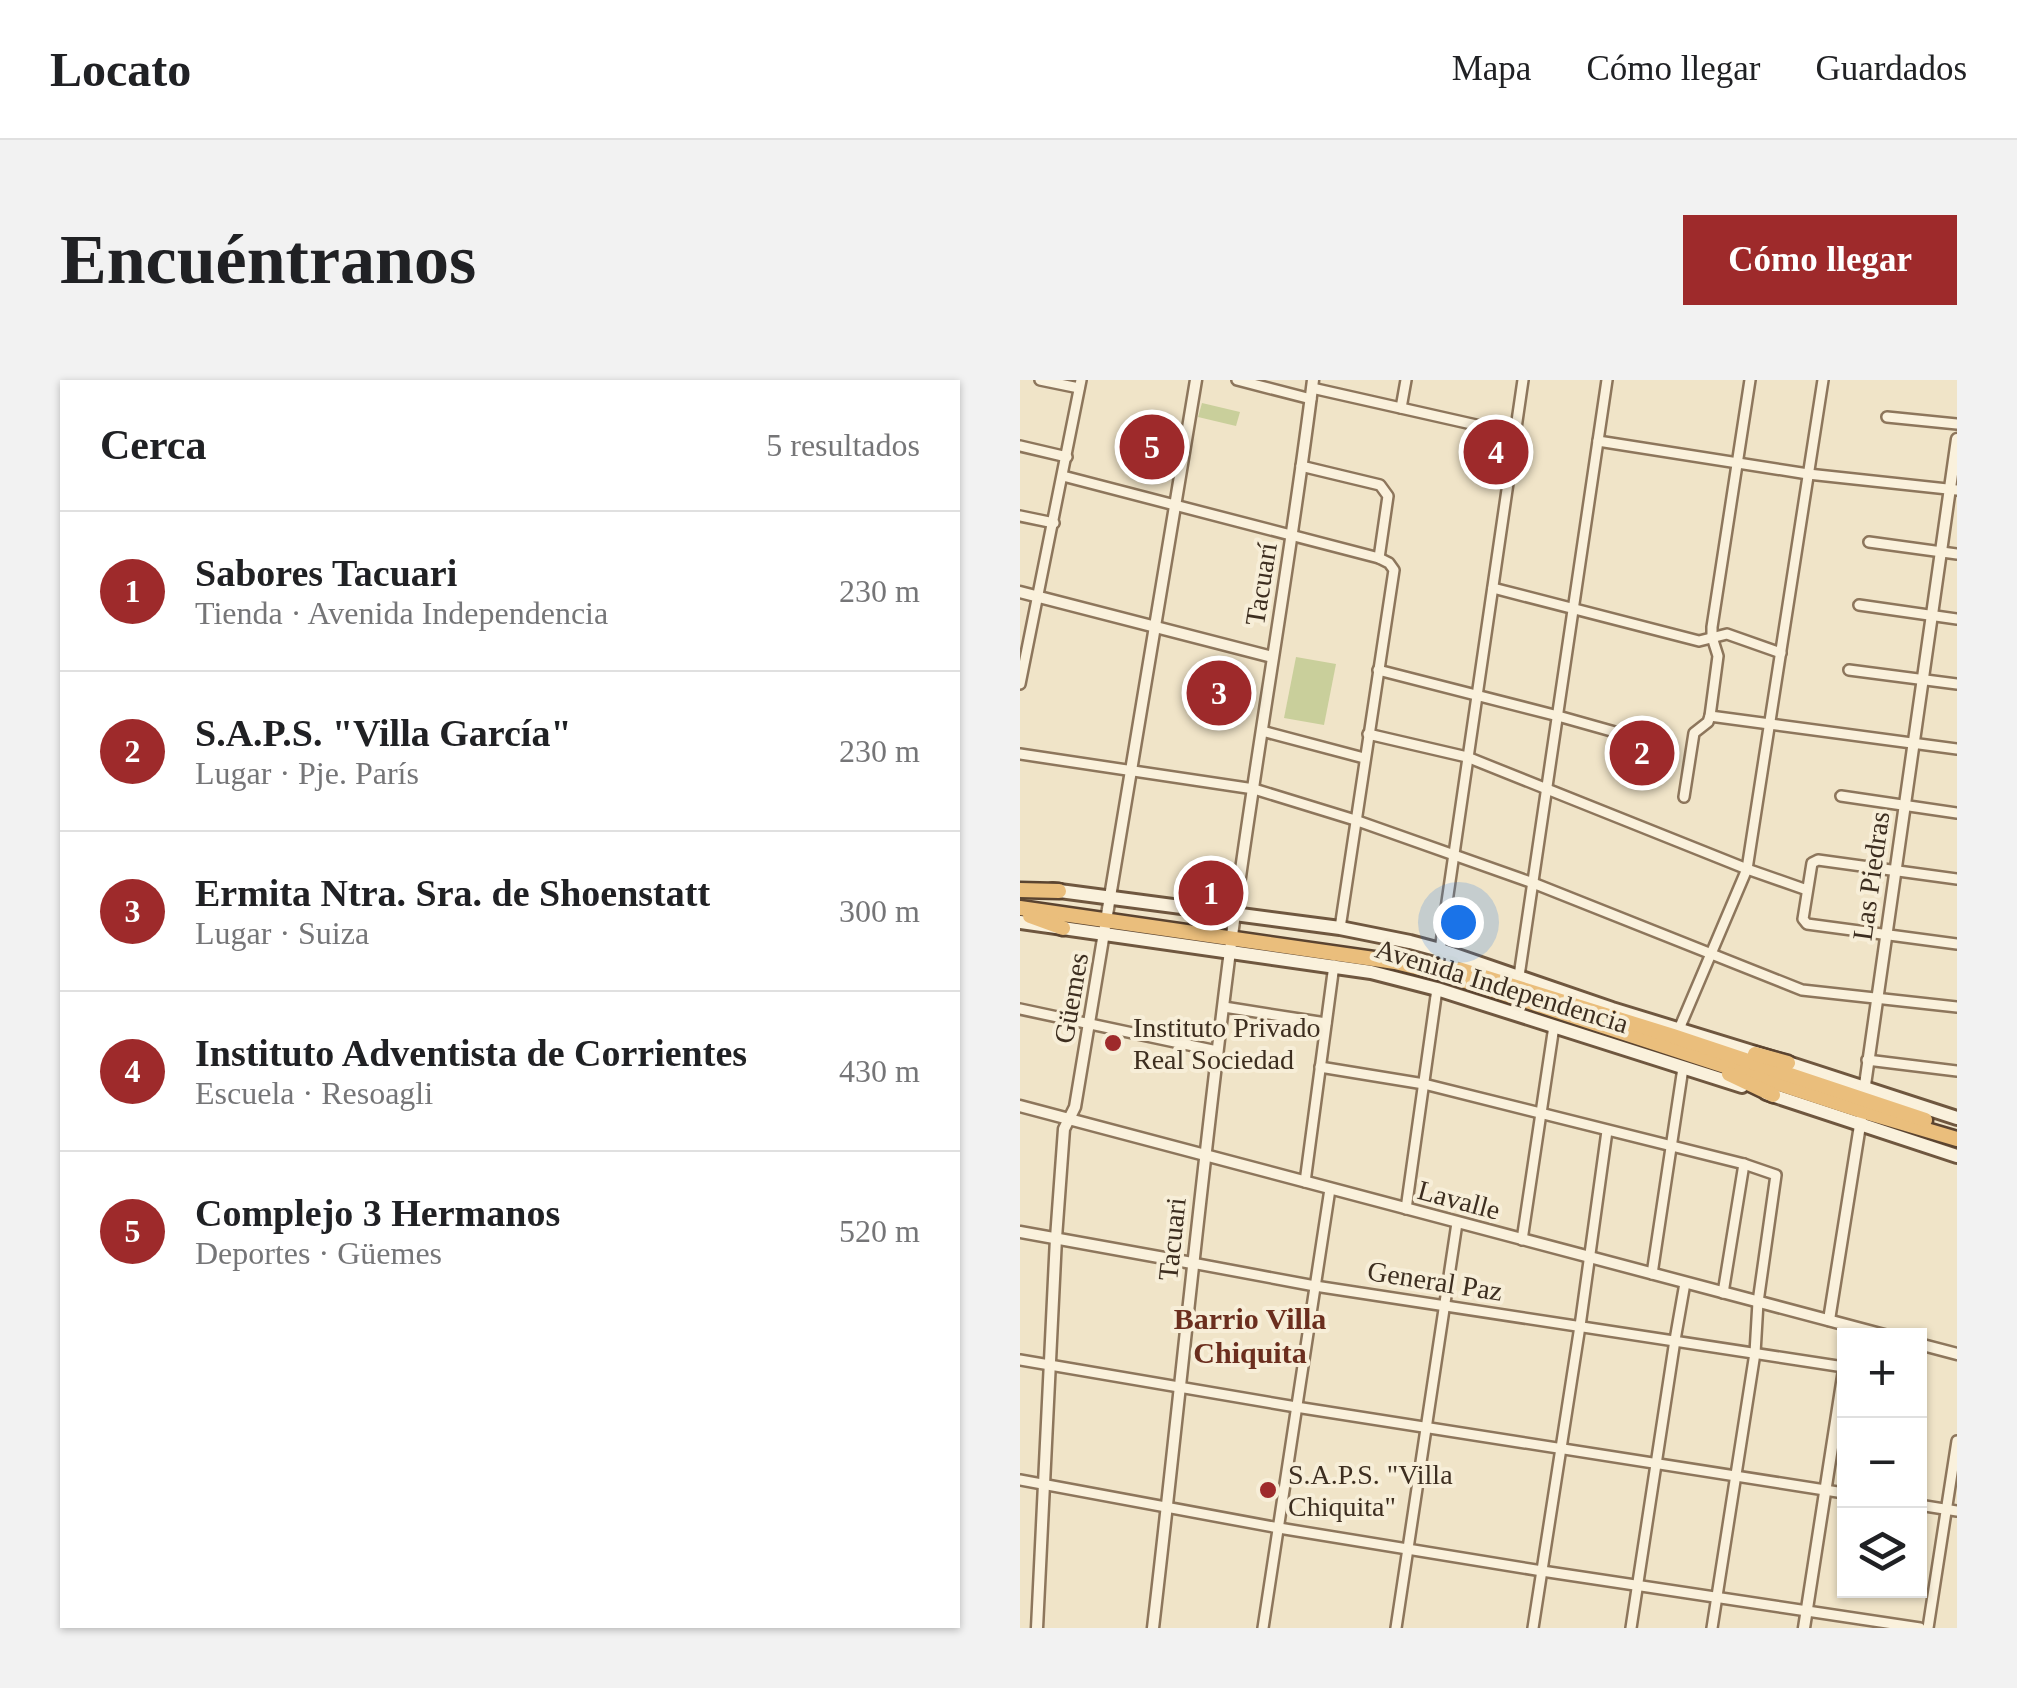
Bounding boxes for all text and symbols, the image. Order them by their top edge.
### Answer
text: Locato [50,43,191,96]
text: Mapa [1452,49,1531,88]
text: Cómo llegar [1586,49,1760,88]
text: Guardados [1815,49,1967,88]
button: Cómo llegar [1683,215,1957,305]
text: Encuéntranos [60,221,476,298]
pin: 5 [1120,410,1184,484]
pin: 4 [1464,414,1528,490]
text: Cerca [100,422,207,468]
text: 5 resultados [766,427,920,463]
street label: Tacuarí [1239,540,1283,628]
text: Sabores Tacuari [195,552,457,594]
text: 1 [125,573,141,609]
text: 230 m [839,573,920,609]
text: Tienda · Avenida Independencia [195,595,608,631]
pin: 3 [1186,656,1252,730]
text: S.A.P.S. "Villa García" [195,712,572,754]
pin: 2 [1610,716,1674,790]
text: 2 [125,733,141,769]
text: 230 m [839,733,920,769]
text: Lugar · Pje. París [195,755,419,791]
street label: Las Piedras [1847,810,1895,942]
pin: 1 [1178,856,1244,930]
text: Ermita Ntra. Sra. de Shoenstatt [195,872,710,914]
text: 3 [125,893,141,929]
text: 300 m [839,893,920,929]
your location [1433,897,1484,948]
text: Lugar · Suiza [195,915,369,951]
street label: Avenida Independencia [1372,933,1633,1039]
street label: Güemes [1048,950,1094,1046]
place label: Instituto Privado Real Sociedad [1133,1012,1320,1075]
text: Instituto Adventista de Corrientes [195,1032,747,1074]
marker: Instituto Privado Real Sociedad [1102,1032,1124,1054]
text: 4 [125,1053,141,1089]
text: 430 m [839,1053,920,1089]
text: Escuela · Resoagli [195,1075,433,1111]
street label: Lavalle [1414,1174,1504,1226]
text: Complejo 3 Hermanos [195,1192,560,1234]
street label: Tacuari [1152,1196,1192,1282]
text: 5 [125,1213,141,1249]
text: 520 m [839,1213,920,1249]
text: Deportes · Güemes [195,1235,442,1271]
street label: General Paz [1365,1255,1505,1307]
district label: Barrio Villa Chiquita [1174,1302,1326,1369]
map controls [1837,1328,1927,1598]
button: + [1837,1328,1927,1418]
button: − [1837,1418,1927,1508]
place label: S.A.P.S. "Villa Chiquita" [1288,1459,1453,1522]
marker: S.A.P.S. "Villa Chiquita" [1257,1479,1279,1501]
button: layers [1837,1508,1927,1598]

